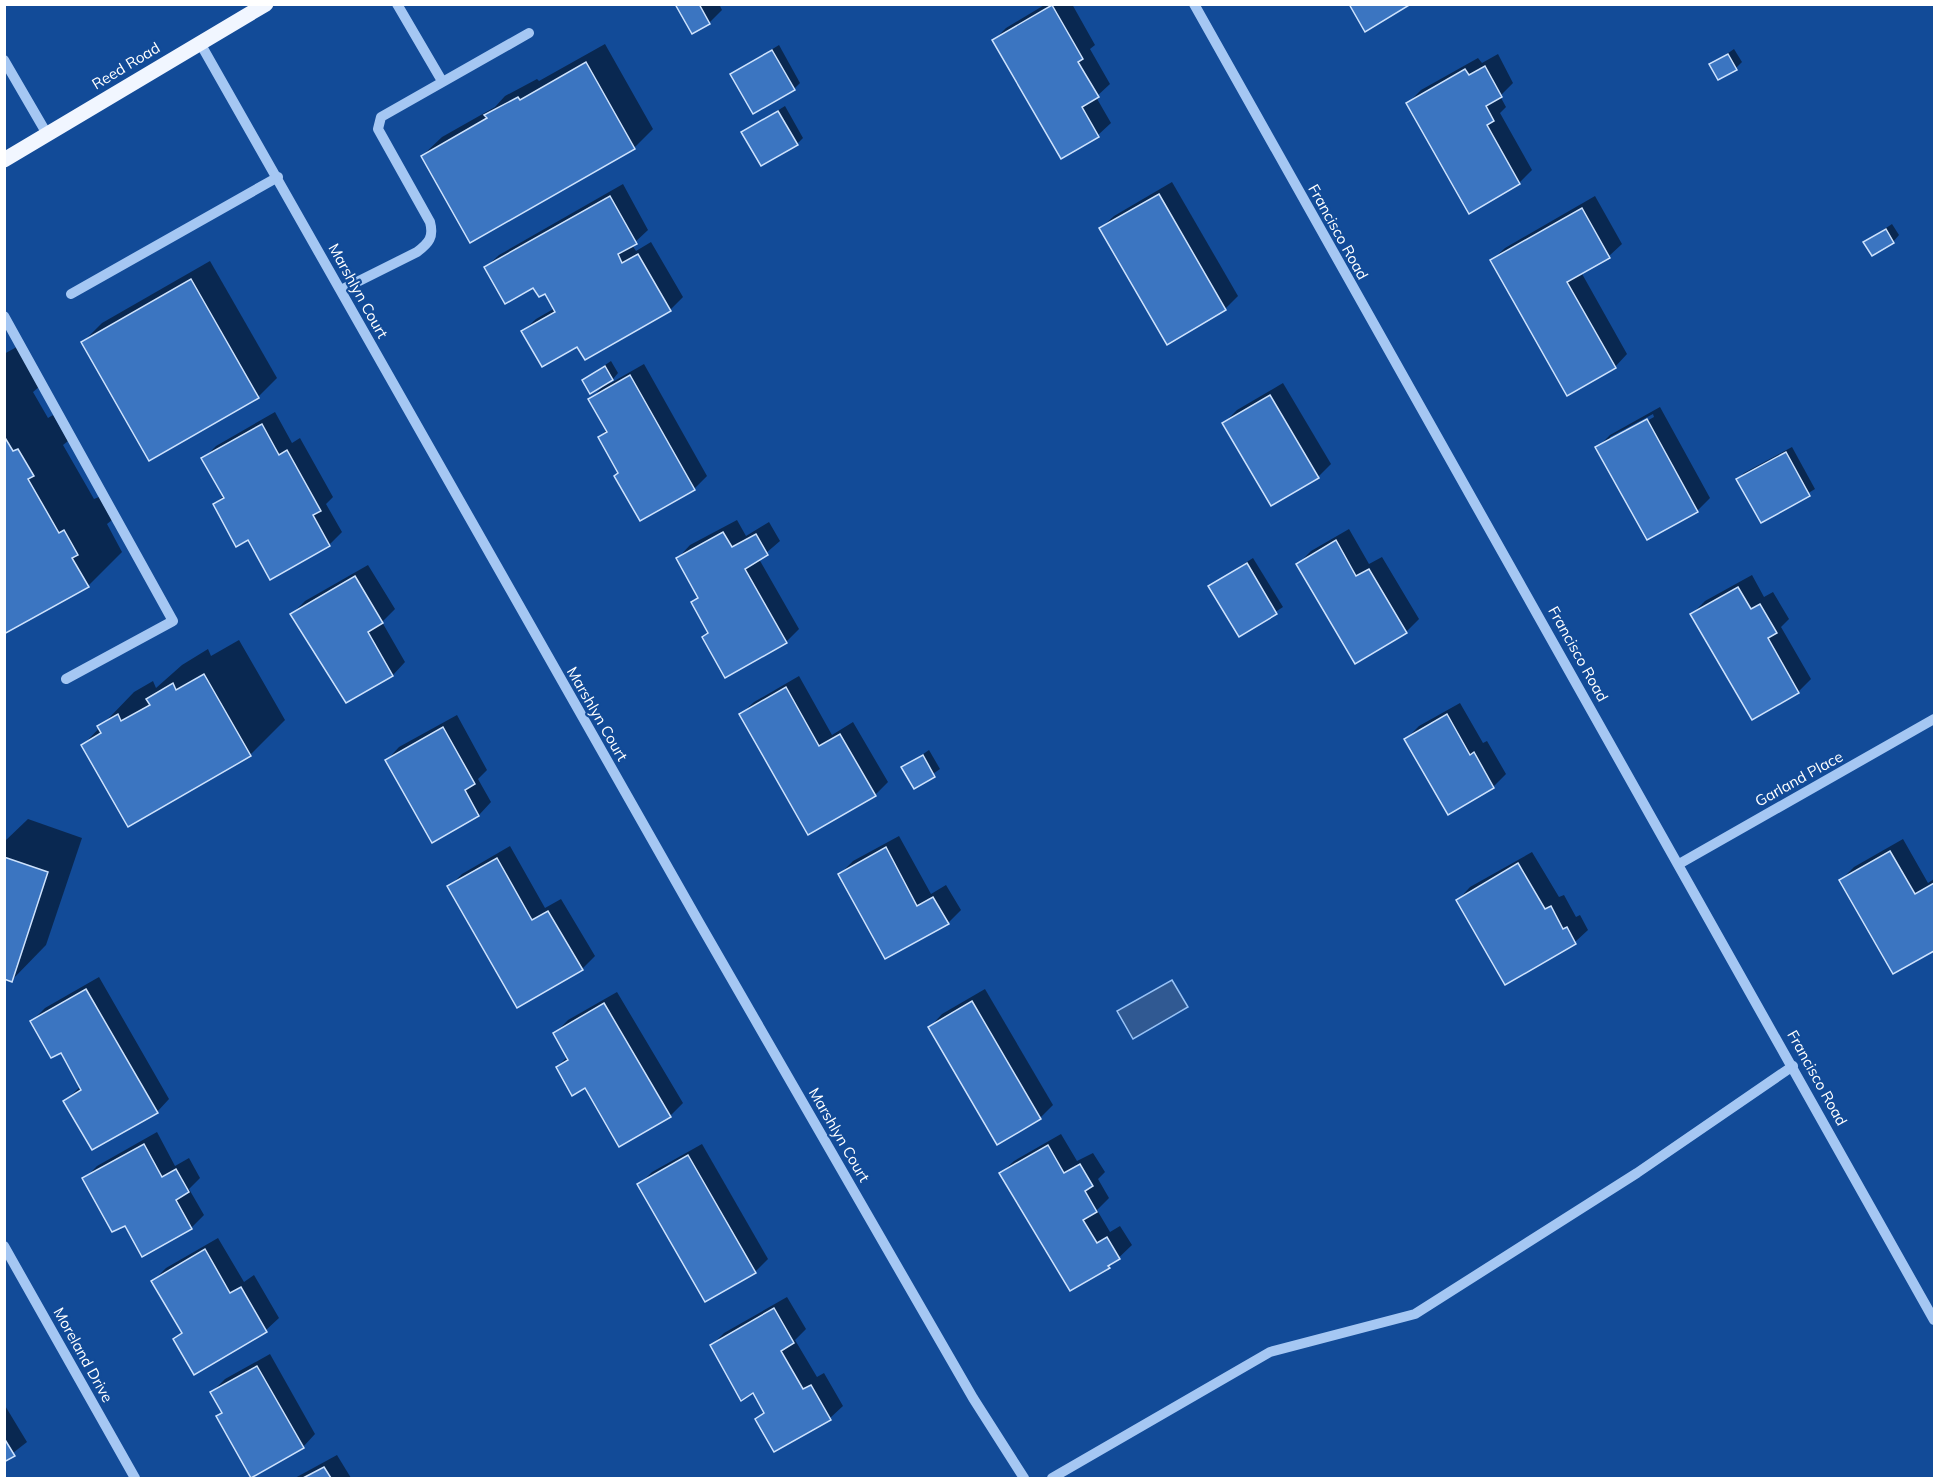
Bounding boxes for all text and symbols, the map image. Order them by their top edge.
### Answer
street label: Reed Road [88,38,163,93]
street label: Francisco Road [1304,181,1373,283]
street label: Marshlyn Court [324,240,392,342]
street label: Francisco Road [1544,603,1613,705]
street label: Marshlyn Court [563,663,632,764]
street label: Garland Place [1752,747,1846,810]
street label: Francisco Road [1783,1027,1852,1129]
street label: Marshlyn Court [805,1084,874,1185]
street label: Moreland Drive [50,1304,117,1405]

